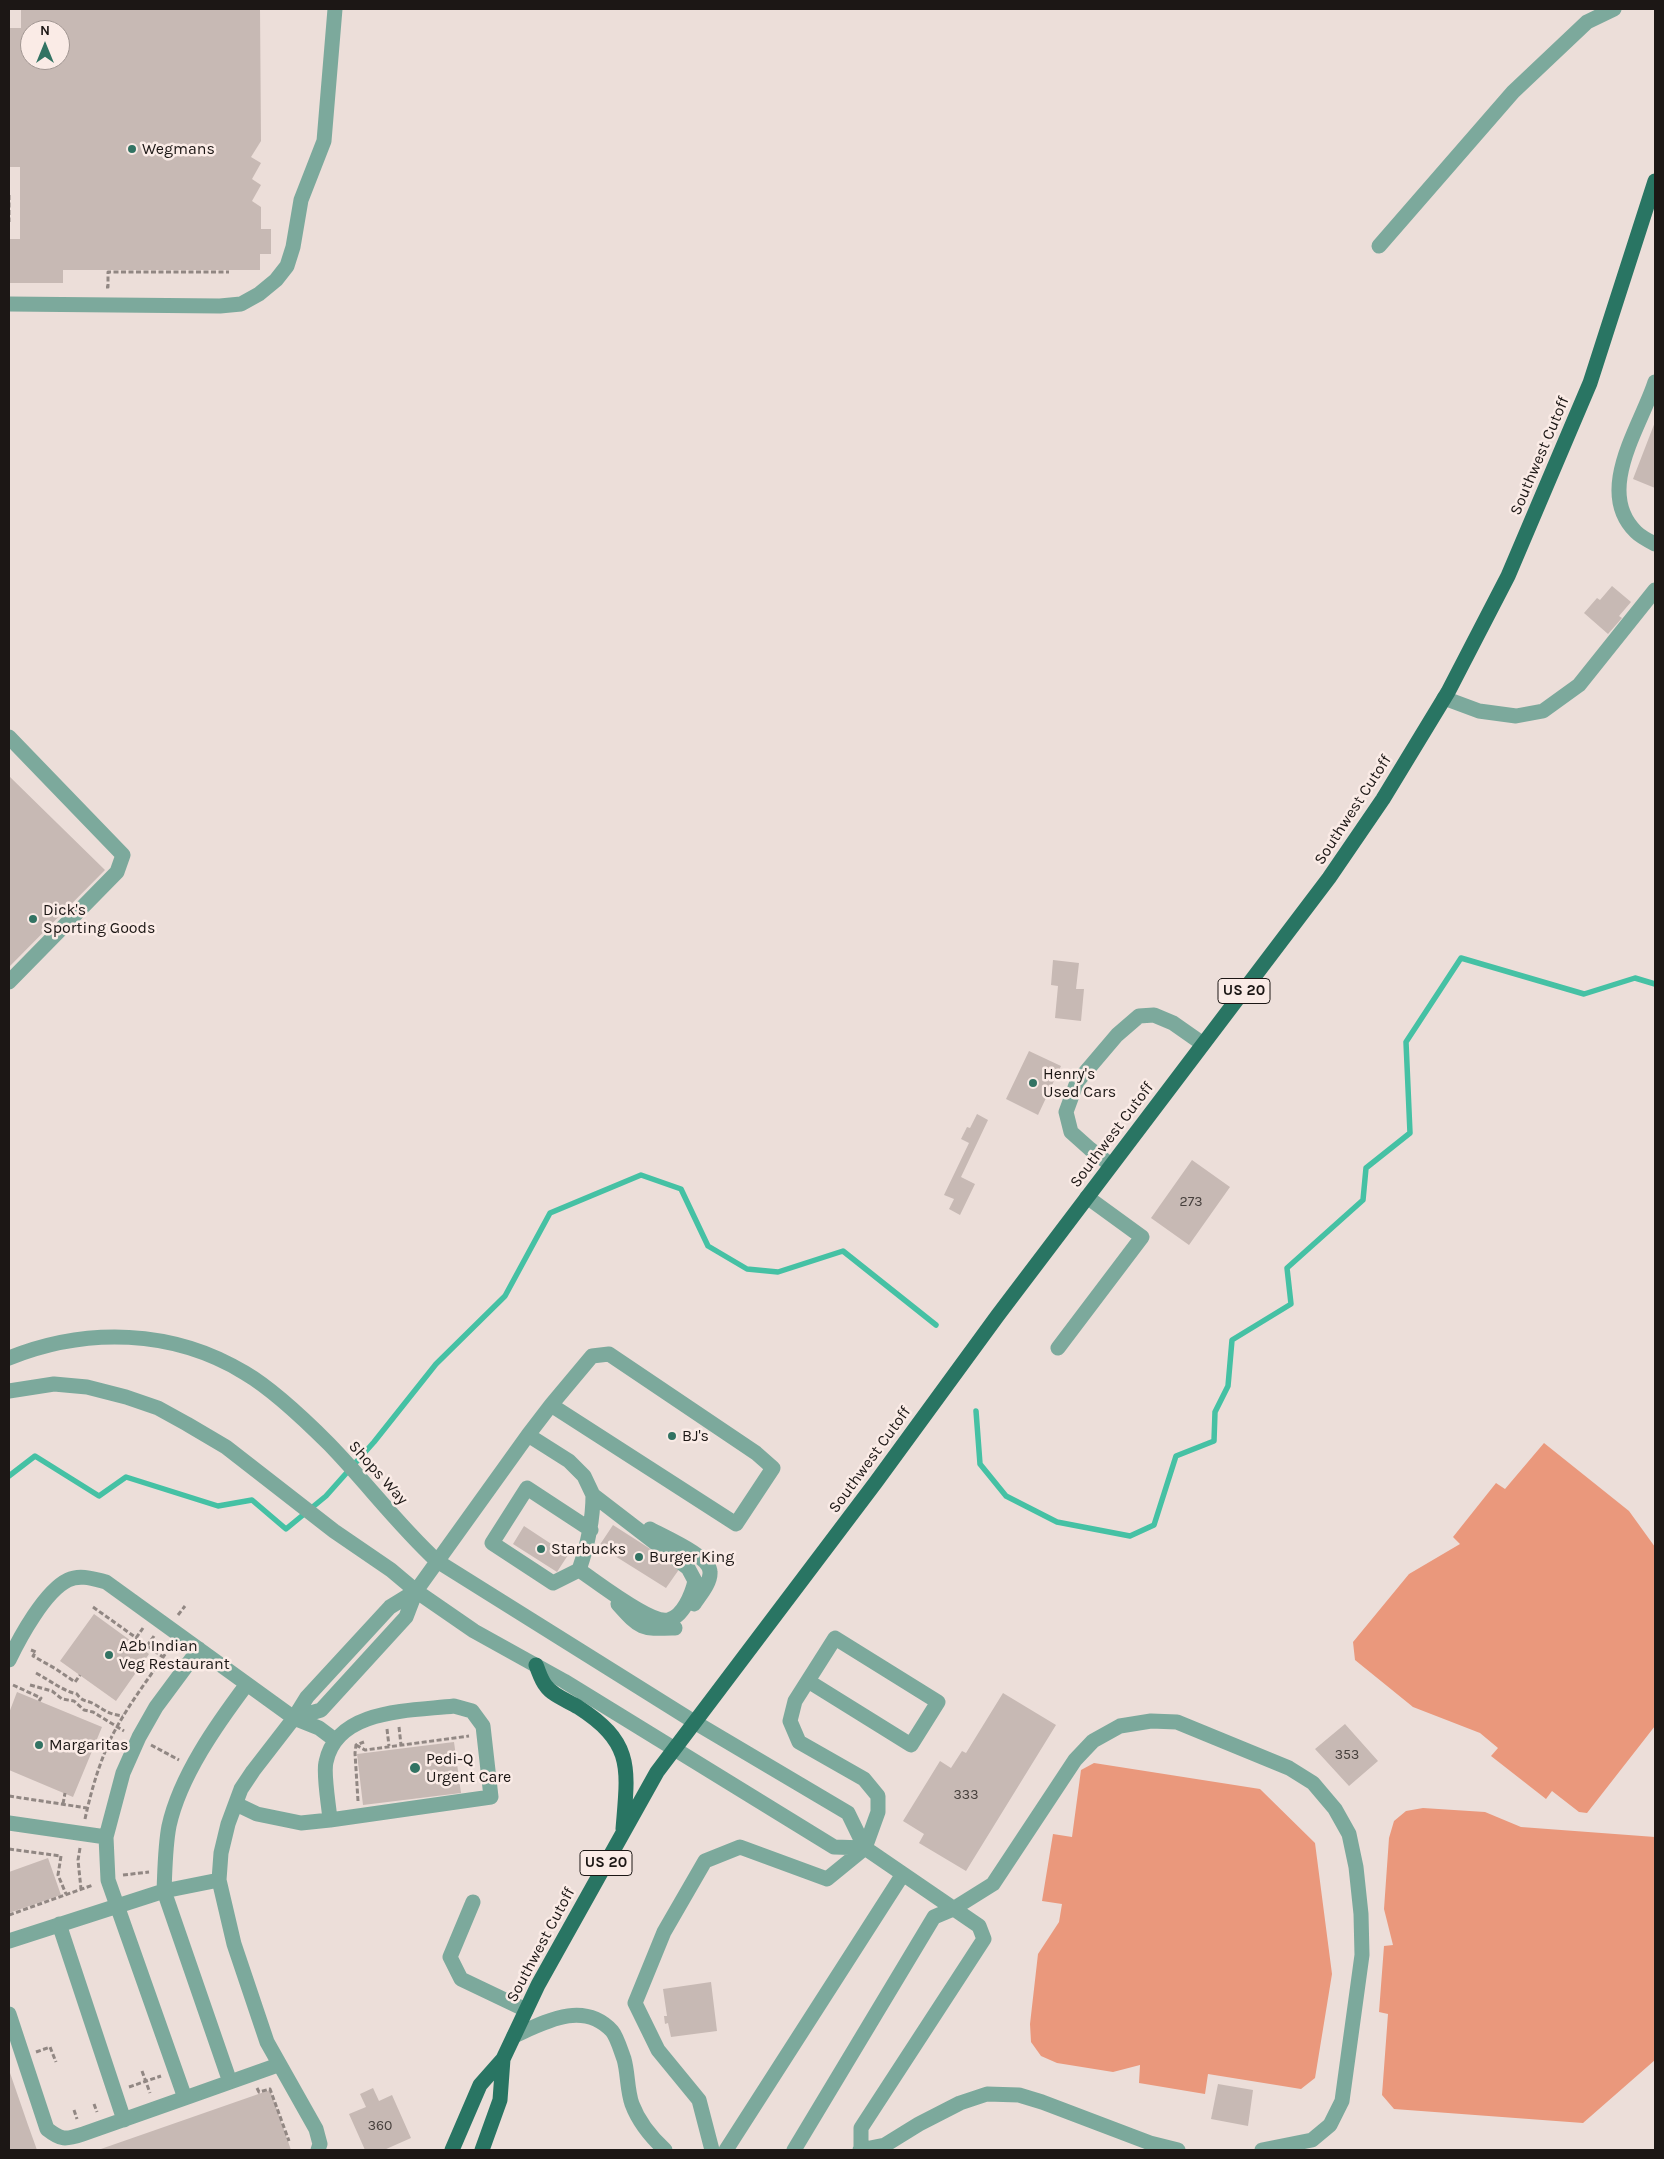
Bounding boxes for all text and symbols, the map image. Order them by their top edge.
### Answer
north arrow [20,20,70,70]
text: N [40,22,50,39]
place label: Wegmans [142,139,215,159]
marker: Wegmans [126,143,138,155]
street label: Southwest Cutoff [1506,394,1574,518]
street label: Southwest Cutoff [1310,752,1396,868]
place label: Dick's Sporting Goods [43,900,156,938]
marker: Dick's Sporting Goods [27,913,39,925]
road number: US 20 [1218,978,1270,1004]
place label: Henry's Used Cars [1043,1064,1116,1102]
marker: Henry's Used Cars [1027,1077,1039,1089]
street label: Southwest Cutoff [1066,1078,1158,1192]
house number: 273 [1180,1194,1202,1210]
street label: Southwest Cutoff [825,1403,915,1517]
place label: BJ's [682,1426,709,1446]
marker: BJ's [666,1430,678,1442]
street label: Shops Way [344,1437,412,1509]
place label: Starbucks [551,1539,626,1559]
marker: Starbucks [535,1543,547,1555]
place label: Burger King [649,1547,734,1567]
marker: Burger King [633,1551,645,1563]
place label: A2b Indian Veg Restaurant [119,1636,230,1674]
marker: A2b Indian Veg Restaurant [103,1649,115,1661]
place label: Margaritas [49,1735,129,1755]
marker: Margaritas [33,1739,45,1751]
house number: 353 [1335,1747,1359,1763]
place label: Pedi-Q Urgent Care [426,1749,511,1787]
marker: Pedi-Q Urgent Care [408,1761,422,1775]
house number: 333 [954,1787,978,1803]
road number: US 20 [580,1850,632,1876]
street label: Southwest Cutoff [503,1884,579,2006]
house number: 360 [368,2118,392,2134]

